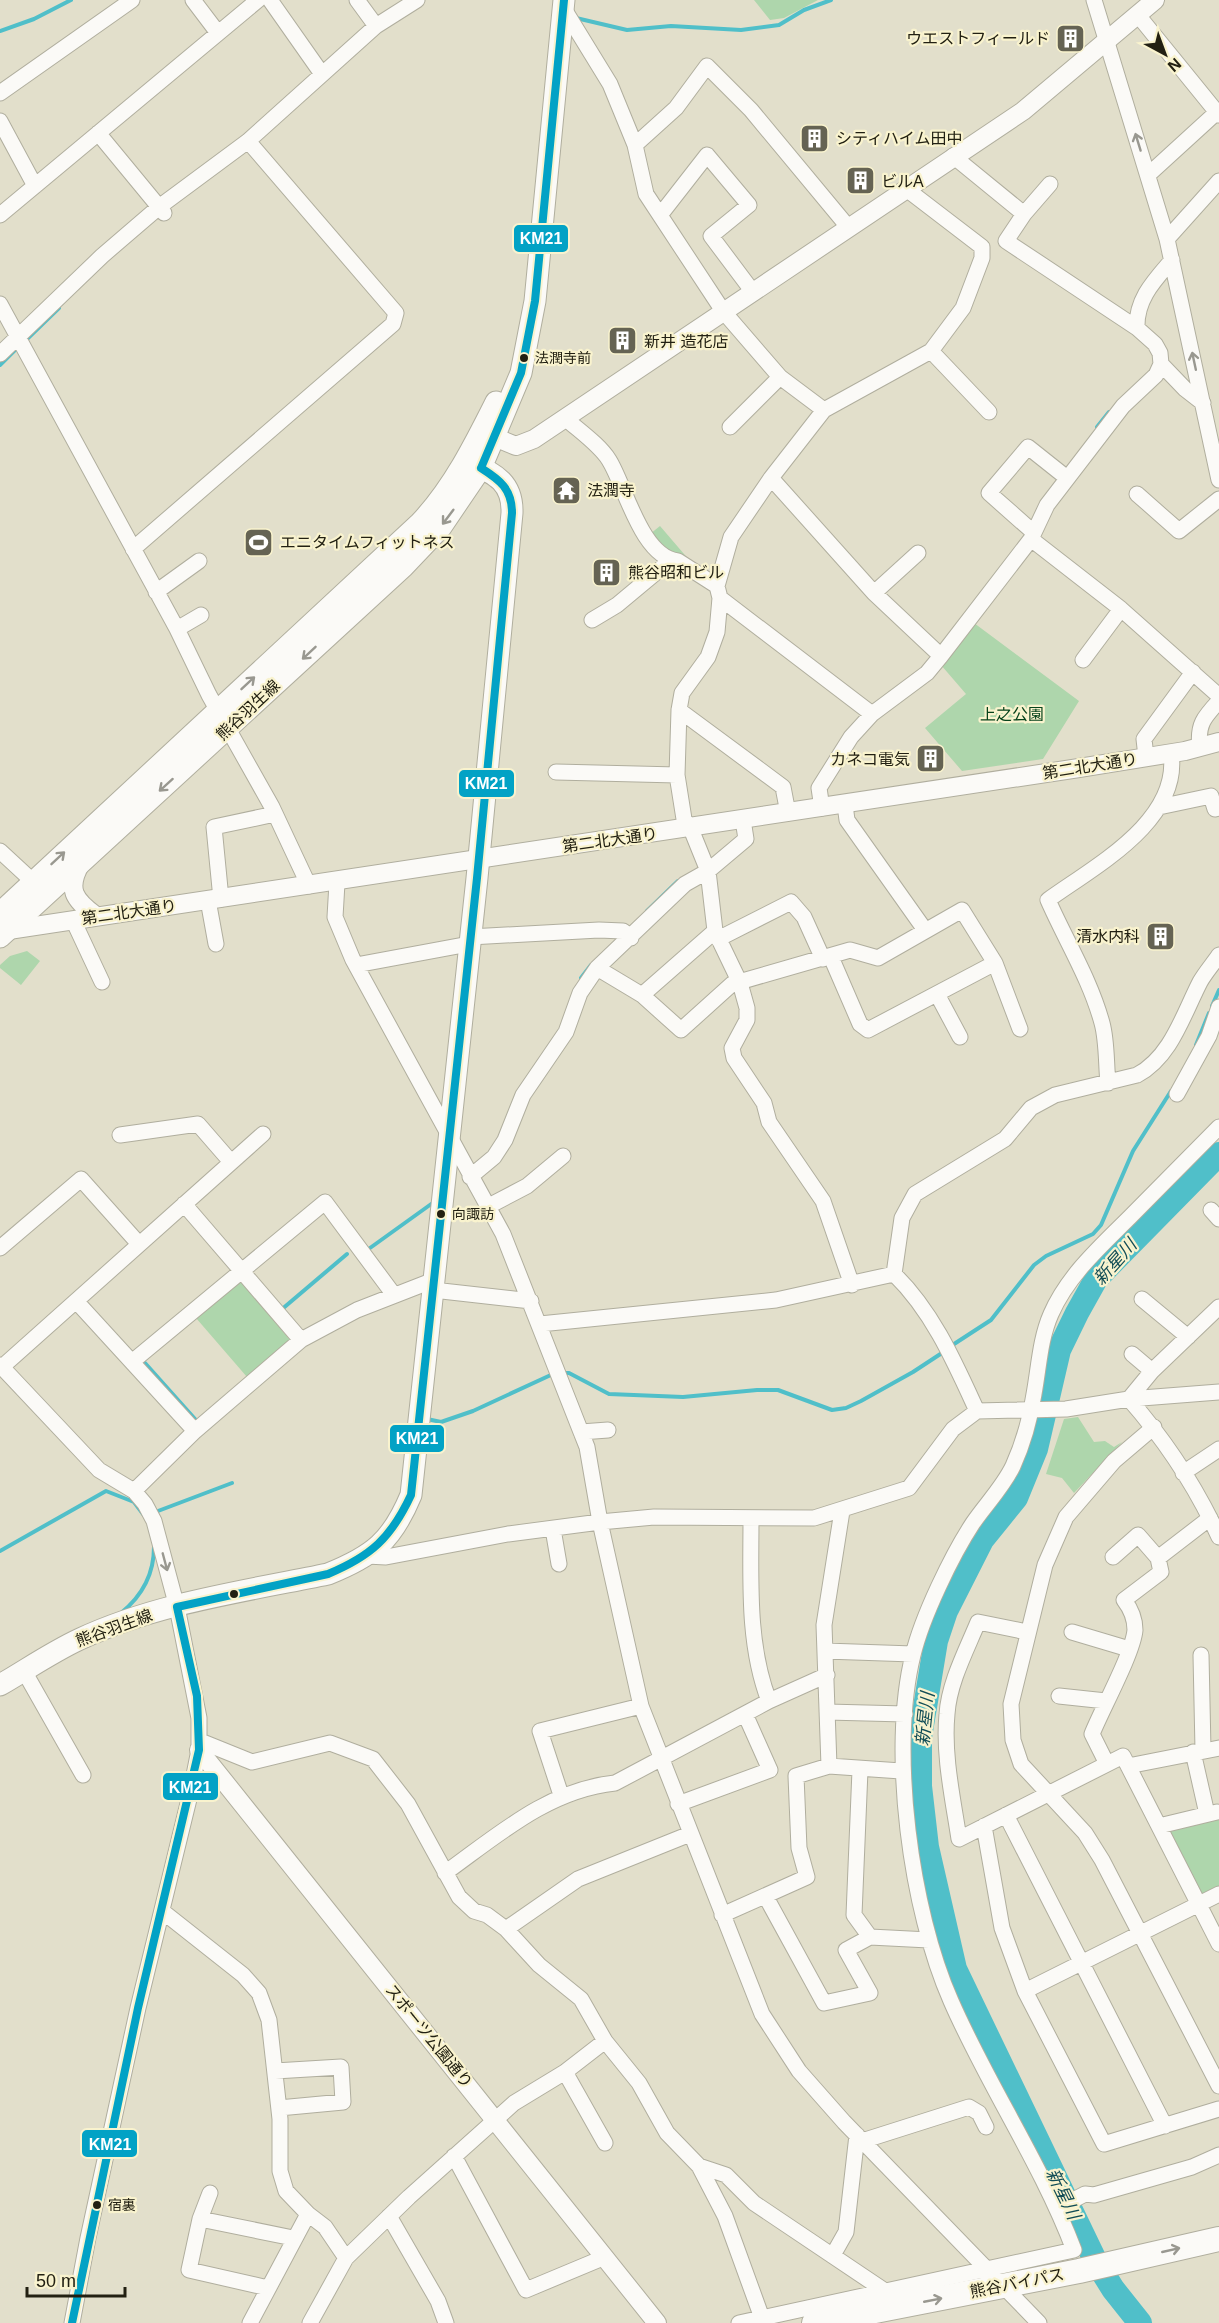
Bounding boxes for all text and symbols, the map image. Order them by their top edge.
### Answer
building icon: ウエストフィールド [1055,22,1087,54]
north arrow [1135,24,1195,84]
place label: ウエストフィールド [906,30,1050,47]
text: N [1165,55,1184,75]
building icon: シティハイム田中 [799,122,831,154]
place label: シティハイム田中 [836,130,962,147]
one-way arrow [1132,133,1143,152]
building icon: ビルA [844,165,876,197]
place label: ビルA [881,173,924,190]
line badge: KM21 [513,224,569,253]
text: KM21 [520,230,562,247]
building icon: 新井 造花店 [607,325,639,357]
place label: 新井 造花店 [644,333,728,350]
place label: 法潤寺前 [535,350,591,366]
marker: 法潤寺前 [518,352,530,364]
one-way arrow [1188,352,1200,371]
temple icon: 法潤寺 [550,474,582,506]
place label: 法潤寺 [587,482,635,499]
one-way arrow [442,508,455,524]
sports icon: エニタイムフィットネス [243,526,275,558]
place label: エニタイムフィットネス [280,534,454,551]
building icon: 熊谷昭和ビル [591,556,623,588]
place label: 熊谷昭和ビル [628,564,724,581]
one-way arrow [302,646,317,660]
street label: 熊谷羽生線 [213,676,283,744]
one-way arrow [240,677,255,691]
park label: 上之公園 [980,706,1044,723]
building icon: カネコ電気 [915,743,947,775]
street label: 第二北大通り [1041,750,1139,782]
place label: カネコ電気 [830,751,910,768]
line badge: KM21 [458,769,515,798]
text: KM21 [465,775,507,792]
one-way arrow [159,778,174,792]
street label: 第二北大通り [561,825,659,855]
one-way arrow [51,851,66,866]
street label: 第二北大通り [80,897,178,927]
building icon: 清水内科 [1145,920,1177,952]
place label: 清水内科 [1076,928,1140,945]
place label: 向諏訪 [452,1206,494,1222]
marker: 向諏訪 [435,1208,447,1220]
water label: 新星川 [1090,1234,1142,1289]
line badge: KM21 [389,1424,445,1453]
text: KM21 [396,1430,438,1447]
one-way arrow [160,1552,171,1571]
unlabelled marker [228,1588,240,1600]
street label: 熊谷羽生線 [73,1606,155,1650]
water label: 新星川 [912,1689,938,1747]
line badge: KM21 [162,1772,219,1801]
text: KM21 [169,1779,211,1796]
street label: スポーツ公園通り [382,1981,476,2091]
line badge: KM21 [81,2129,138,2158]
text: KM21 [89,2136,131,2153]
water label: 新星川 [1042,2165,1085,2224]
place label: 宿裏 [108,2197,136,2213]
marker: 宿裏 [91,2199,103,2211]
one-way arrow [1161,2244,1180,2256]
scale bar [27,2260,124,2298]
street label: 熊谷バイパス [968,2266,1066,2300]
text: 50 m [36,2271,76,2291]
one-way arrow [923,2294,943,2305]

